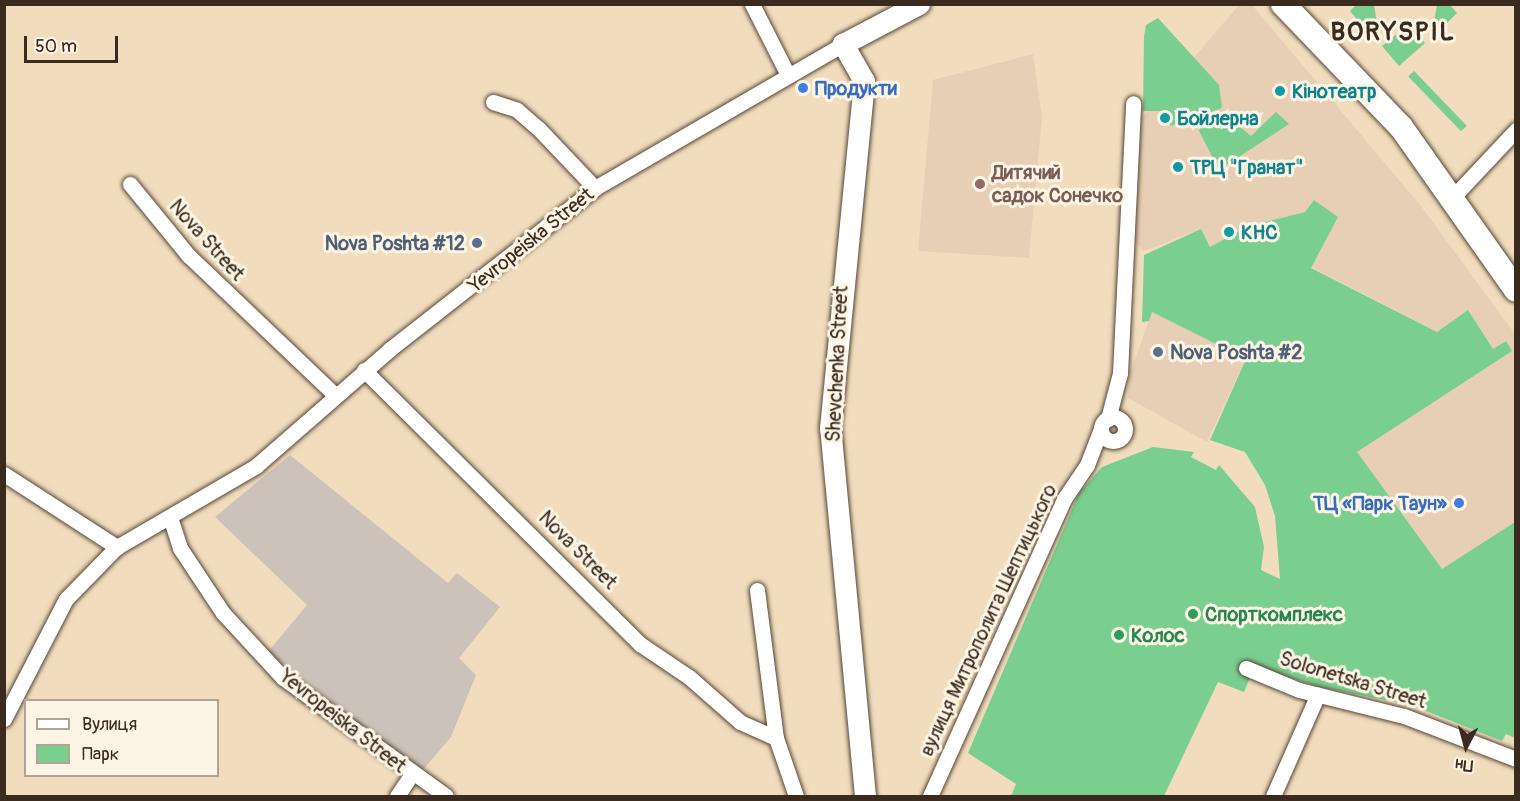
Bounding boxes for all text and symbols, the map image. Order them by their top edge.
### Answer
district label: BORYSPIL [1331,17,1455,49]
scale bar [27,24,122,62]
text: 50 m [35,35,77,58]
place label: Продукти [815,76,897,100]
place label: Кінотеатр [1292,79,1376,103]
marker: Продукти [796,81,810,95]
marker: Кінотеатр [1273,84,1287,98]
place label: Бойлерна [1177,106,1258,130]
marker: Бойлерна [1158,111,1172,125]
place label: ТРЦ "Гранат" [1190,155,1303,179]
place label: Дитячий садок Сонечко [992,160,1123,207]
marker: ТРЦ "Гранат" [1171,160,1185,174]
marker: Дитячий садок Сонечко [973,177,987,191]
street label: Yevropeiska Street [464,182,598,298]
street label: Nova Street [164,194,250,286]
place label: КНС [1241,220,1277,244]
marker: КНС [1222,225,1236,239]
place label: Nova Poshta #12 [325,231,465,255]
marker: Nova Poshta #12 [470,236,484,250]
street label: Shevchenka Street [821,285,853,443]
place label: Nova Poshta #2 [1170,340,1302,364]
marker: Nova Poshta #2 [1151,345,1165,359]
street label: вулиця Митрополита Шептицького [914,480,1062,760]
place label: ТЦ «Парк Таун» [1313,491,1447,515]
marker: ТЦ «Парк Таун» [1452,496,1466,510]
street label: Nova Street [534,506,622,594]
place label: Спорткомплекс [1205,602,1343,626]
marker: Спорткомплекс [1186,607,1200,621]
place label: Колос [1131,623,1185,647]
marker: Колос [1112,628,1126,642]
street label: Solonetska Street [1277,646,1429,714]
street label: Yevropeiska Street [275,664,411,778]
legend [24,699,219,777]
text: Вулиця [82,713,137,736]
north arrow [1436,717,1496,777]
text: Парк [82,743,119,766]
text: Пн [1454,754,1474,776]

